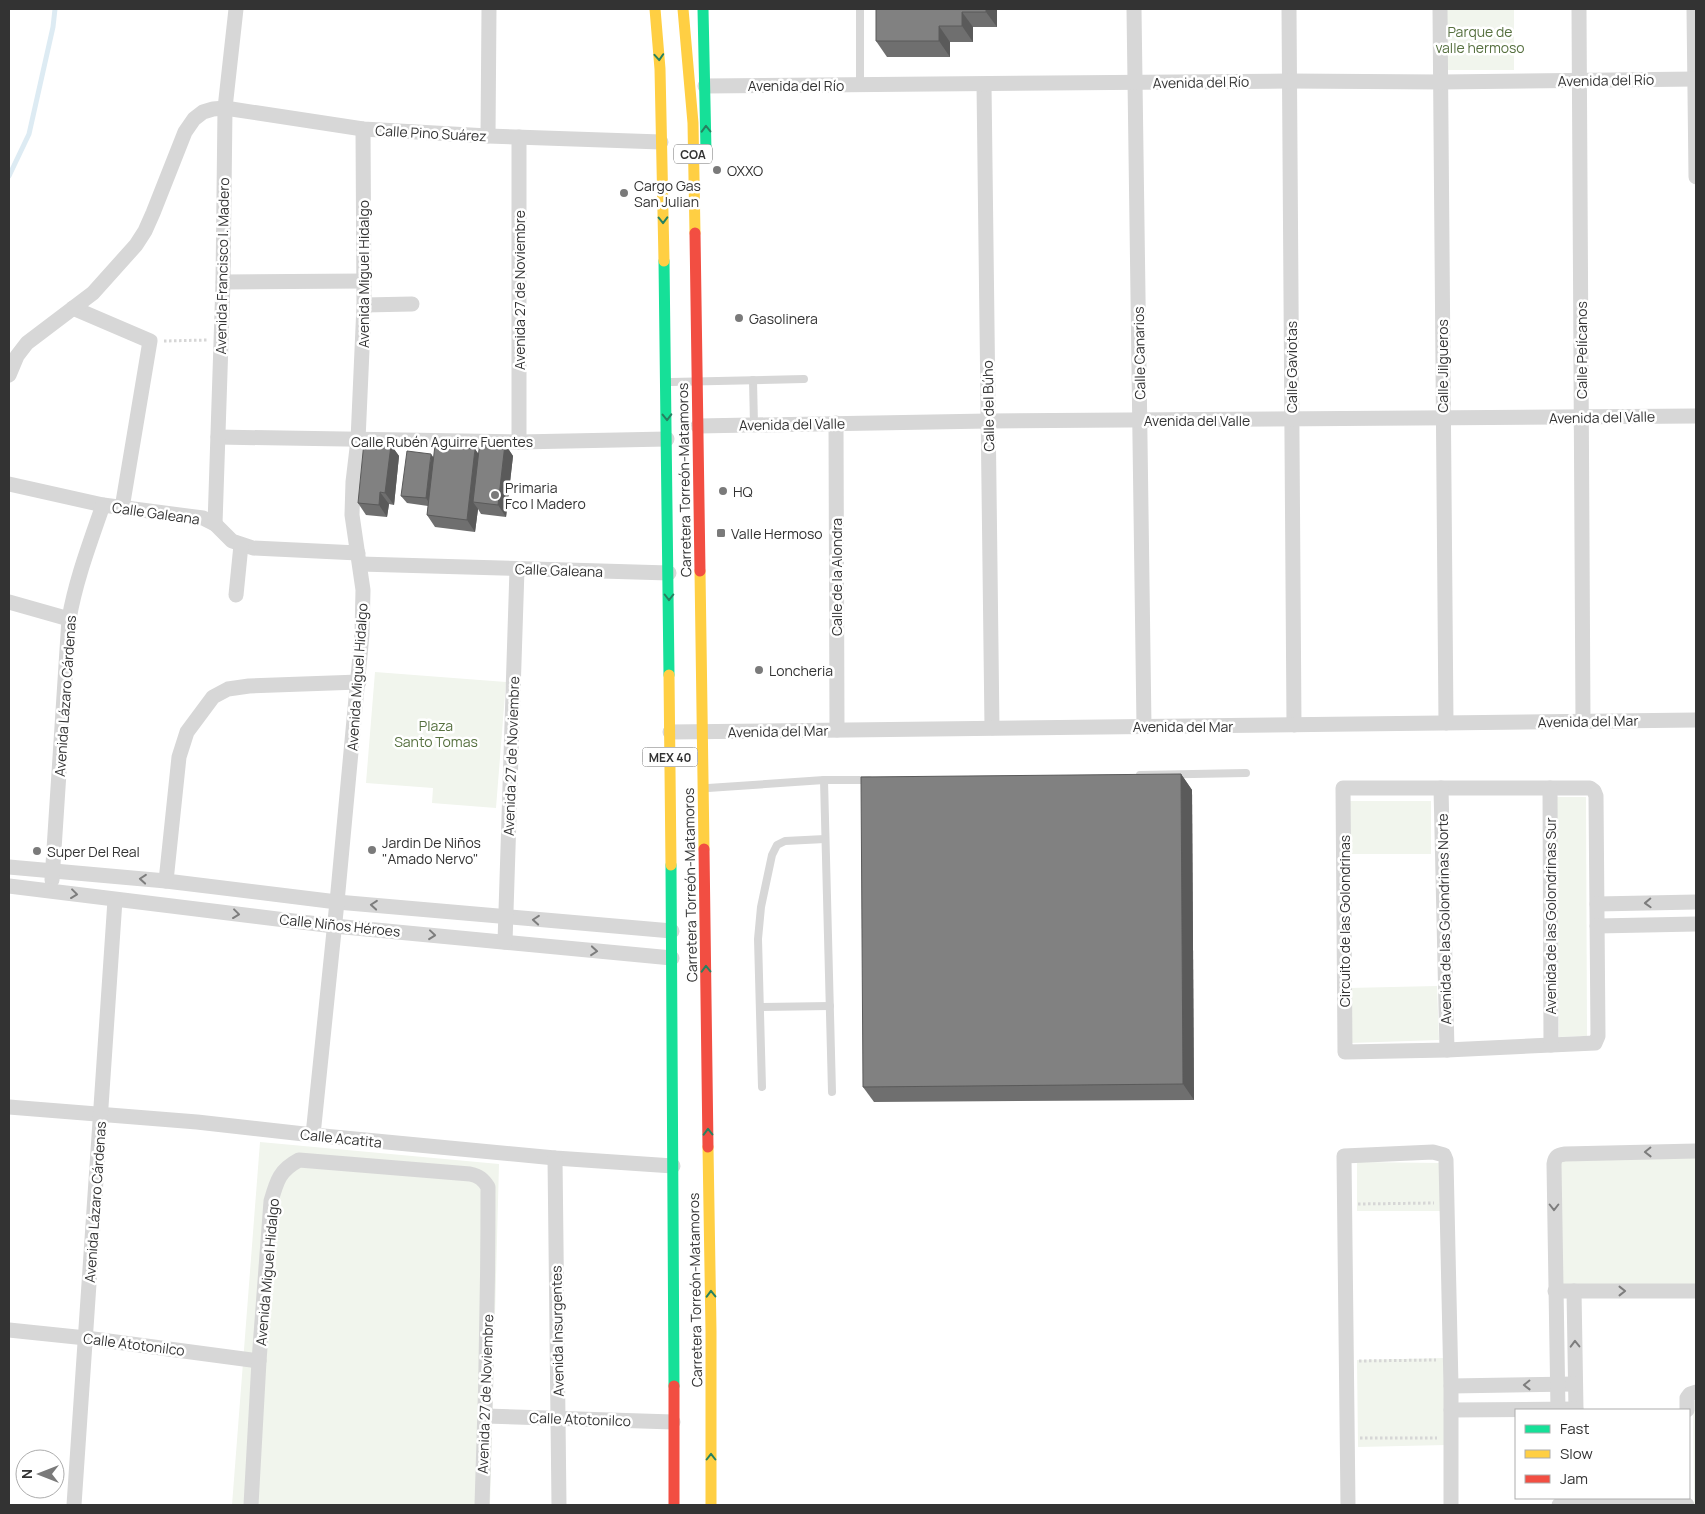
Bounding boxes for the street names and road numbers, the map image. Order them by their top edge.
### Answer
street label: Avenida del Río [1558,70,1654,90]
street label: Avenida del Río [1153,72,1249,92]
street label: Avenida del Río [748,76,844,95]
street label: Calle Pino Suárez [375,121,487,145]
road number: COA [674,144,712,164]
street label: Avenida Francisco I. Madero [211,177,233,355]
street label: Avenida Miguel Hidalgo [354,200,373,348]
street label: Avenida 27 de Noviembre [510,210,529,370]
street label: Calle Pelícanos [1572,301,1591,399]
street label: Calle Canarios [1129,306,1149,400]
street label: Calle Jilgueros [1433,319,1452,413]
street label: Calle Gaviotas [1282,321,1301,413]
street label: Calle del Búho [978,360,998,452]
street label: Carretera Torreón-Matamoros [673,383,695,577]
street label: Avenida del Valle [1549,407,1655,427]
street label: Avenida del Valle [1144,411,1250,430]
street label: Avenida del Valle [739,414,845,434]
street label: Calle Rubén Aguirre Fuentes [351,432,533,451]
street label: Calle Galeana [111,497,201,529]
street label: Calle de la Alondra [827,518,846,636]
street label: Calle Galeana [515,559,603,581]
street label: Avenida Miguel Hidalgo [342,602,372,752]
street label: Avenida Lázaro Cárdenas [50,615,80,777]
street label: Avenida 27 de Noviembre [499,676,523,836]
street label: Avenida del Mar [1537,711,1639,731]
street label: Avenida del Mar [1133,717,1233,736]
street label: Avenida del Mar [727,721,829,741]
road number: MEX 40 [642,748,698,766]
street label: Carretera Torreón-Matamoros [679,788,701,982]
street label: Avenida de las Golondrinas Norte [1433,813,1455,1025]
street label: Avenida de las Golondrinas Sur [1541,818,1560,1014]
street label: Circuito de las Golondrinas [1335,835,1354,1007]
street label: Calle Niños Héroes [279,909,401,941]
street label: Avenida Lázaro Cárdenas [80,1121,110,1283]
street label: Calle Acatita [299,1124,383,1152]
street label: Carretera Torreón-Matamoros [684,1193,706,1387]
street label: Avenida Miguel Hidalgo [251,1197,283,1347]
street label: Avenida Insurgentes [546,1265,568,1397]
street label: Avenida 27 de Noviembre [473,1314,497,1474]
street label: Calle Atotonilco [82,1328,186,1360]
street label: Calle Atotonilco [529,1408,631,1430]

